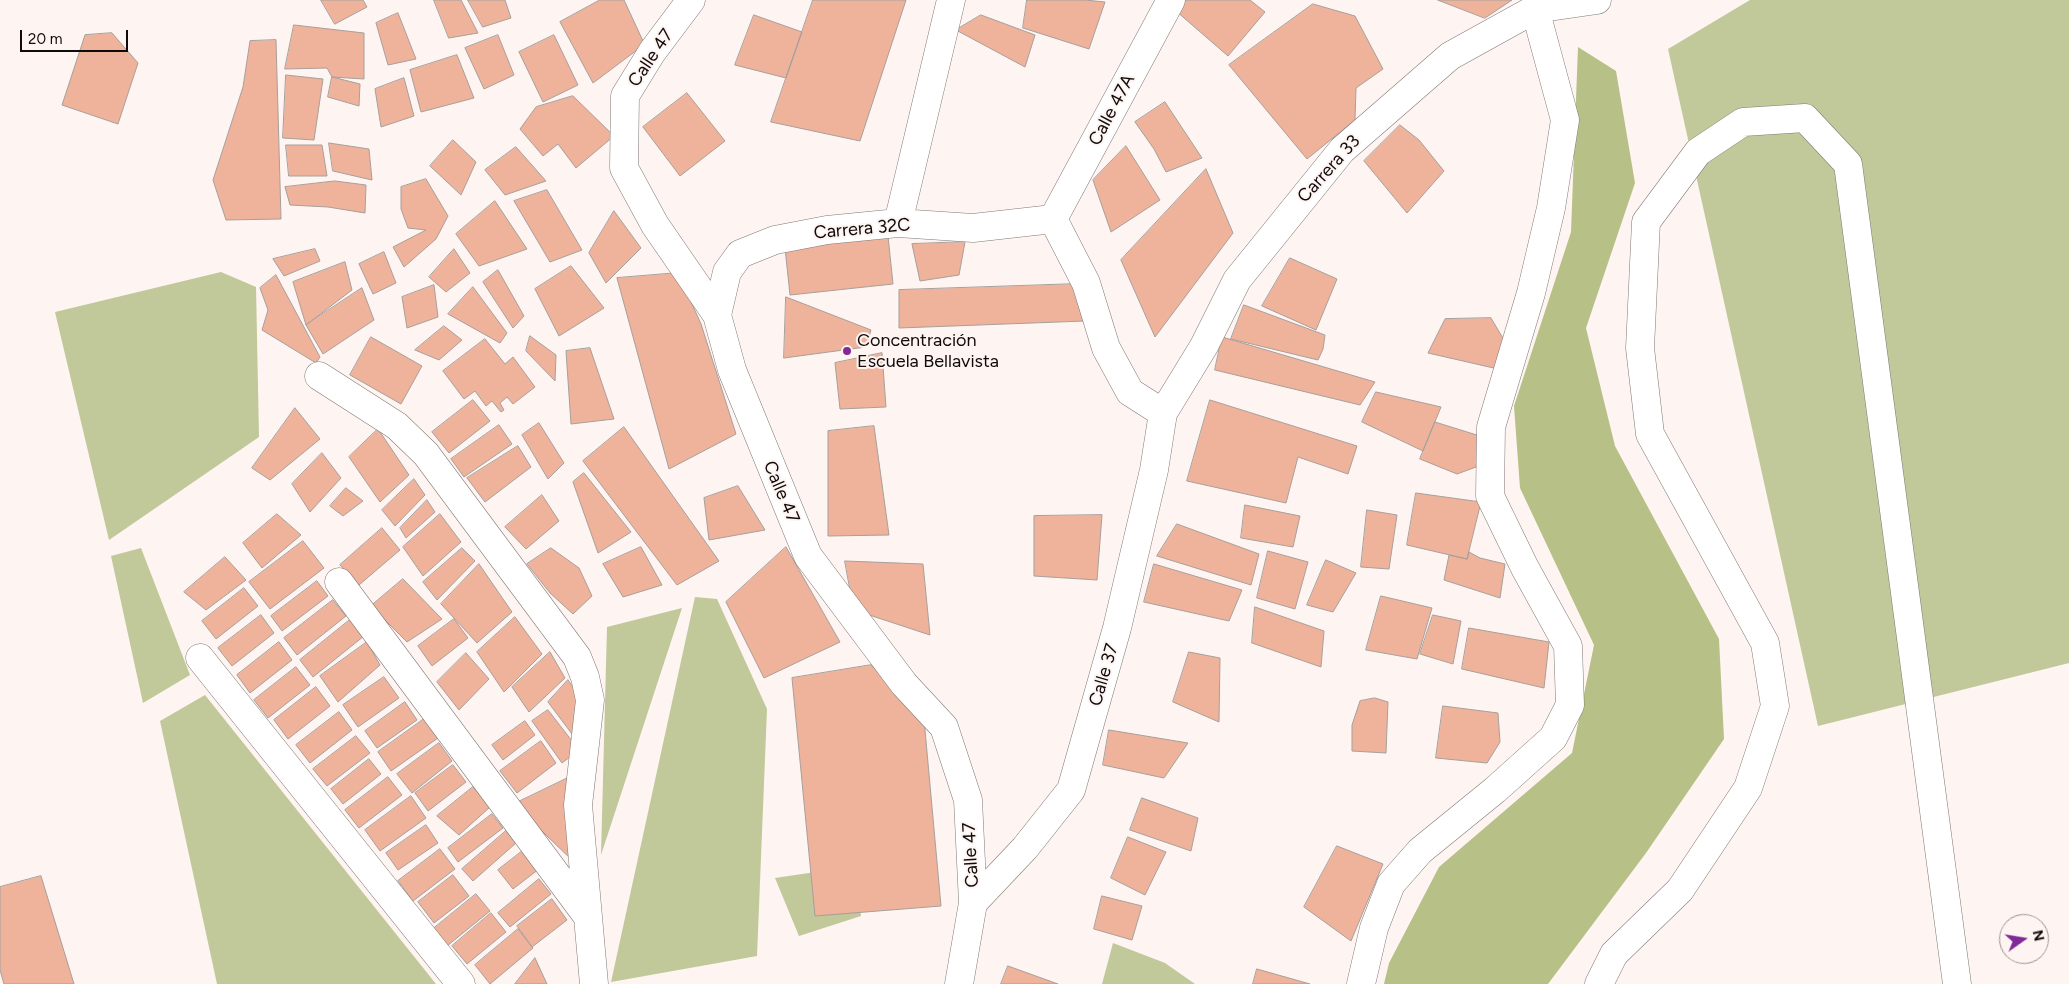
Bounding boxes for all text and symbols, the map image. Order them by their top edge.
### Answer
scale bar [22,20,130,52]
street label: Calle 47 [624,25,678,91]
text: 20 m [28,30,62,48]
street label: Calle 47A [1084,71,1140,149]
street label: Carrera 33 [1293,131,1365,207]
street label: Carrera 32C [813,214,911,244]
place label: Concentración Escuela Bellavista [857,330,999,372]
marker: Concentración Escuela Bellavista [841,345,853,357]
street label: Calle 47 [758,458,804,526]
street label: Calle 37 [1085,641,1123,709]
street label: Calle 47 [959,822,983,888]
north arrow [1999,914,2049,964]
text: N [2029,929,2048,943]

